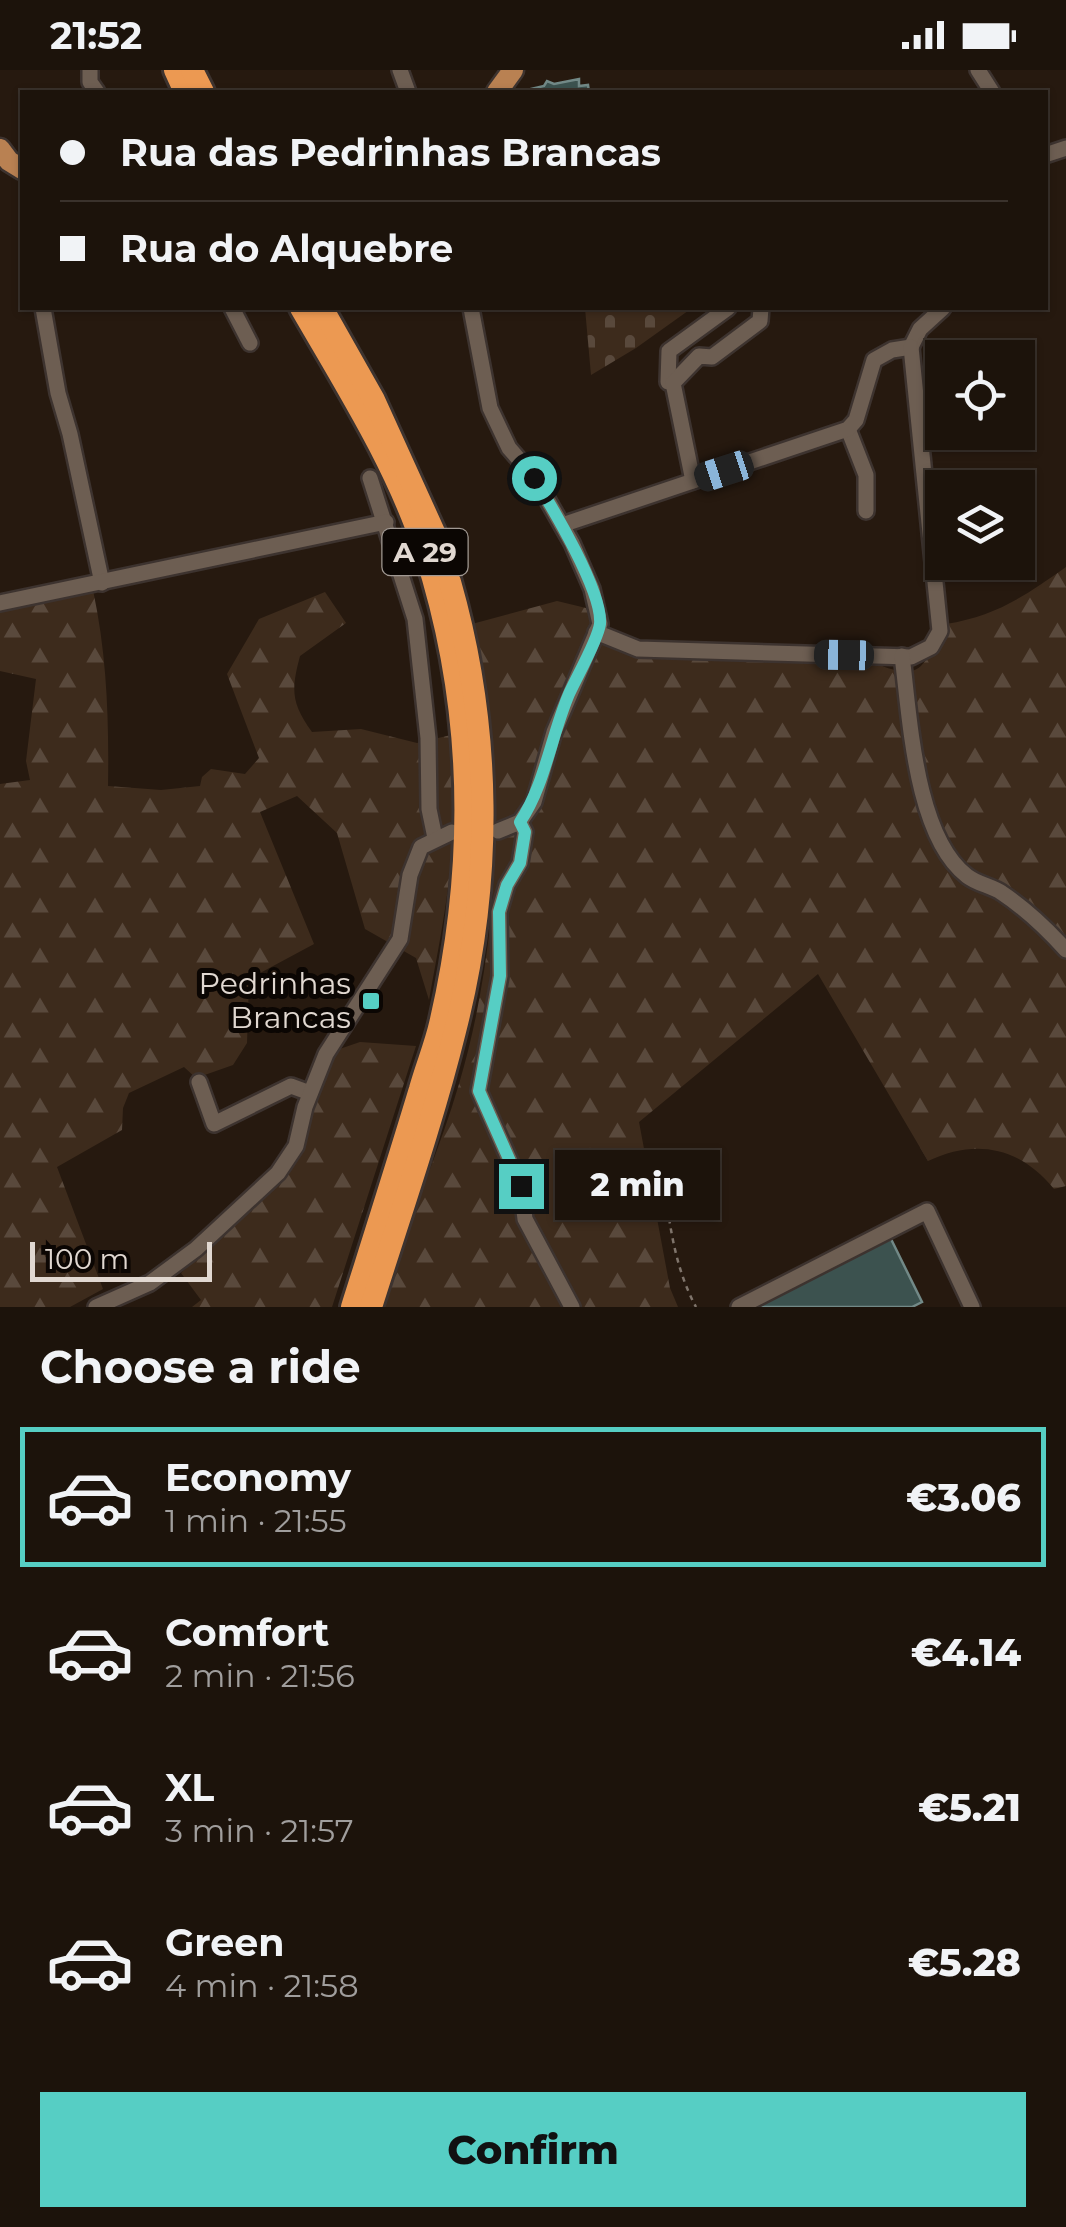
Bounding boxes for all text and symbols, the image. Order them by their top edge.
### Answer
text: 21:52 [50,12,142,59]
text: Rua das Pedrinhas Brancas [120,129,661,176]
text: Rua do Alquebre [120,225,453,272]
map controls [925,340,1035,580]
button: locate [925,340,1035,450]
car [691,447,757,495]
route start [512,456,557,501]
button: layers [925,470,1035,580]
road number: A 29 [382,529,468,575]
car [814,639,874,671]
place label: Pedrinhas Brancas [199,965,351,1036]
marker: Pedrinhas Brancas [360,990,382,1012]
callout: 2 min [556,1151,721,1221]
route end [499,1164,544,1209]
text: 2 min [590,1165,685,1204]
scale bar [30,1237,212,1282]
text: 100 m [45,1242,129,1276]
text: Choose a ride [40,1339,361,1394]
icon: car [45,1452,135,1542]
text: Economy [165,1454,351,1501]
text: €3.06 [906,1474,1021,1521]
text: 1 min · 21:55 [165,1501,347,1540]
icon: car [45,1607,135,1697]
text: Comfort [165,1609,329,1656]
text: €4.14 [911,1629,1021,1676]
text: 2 min · 21:56 [165,1656,355,1695]
icon: car [45,1762,135,1852]
text: XL [165,1764,214,1811]
text: €5.21 [918,1784,1021,1831]
text: 3 min · 21:57 [165,1811,354,1850]
icon: car [45,1917,135,2007]
text: Green [165,1919,285,1966]
text: €5.28 [908,1939,1021,1986]
text: 4 min · 21:58 [165,1966,359,2005]
button: Confirm [40,2092,1026,2207]

